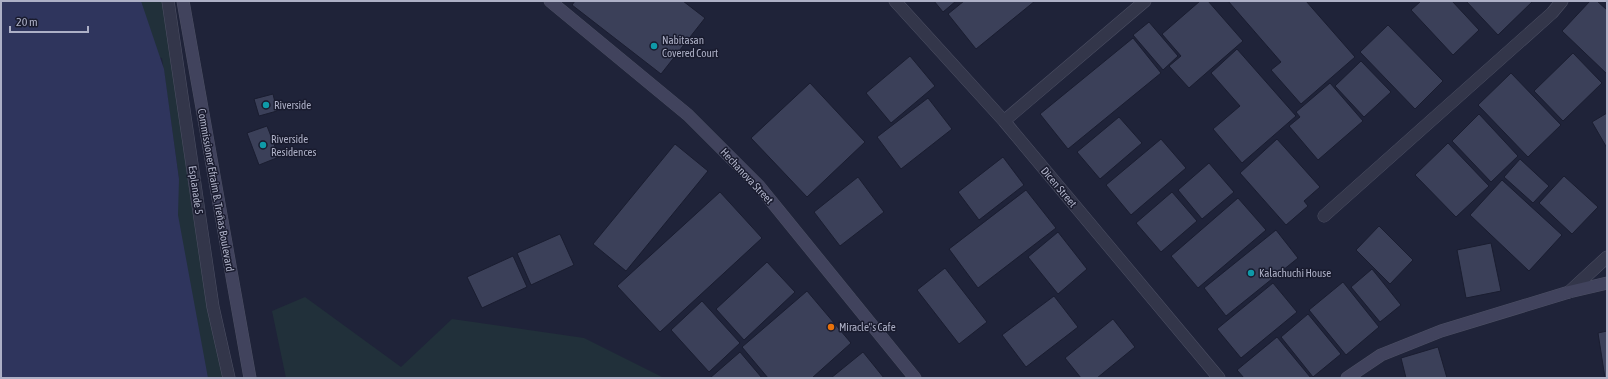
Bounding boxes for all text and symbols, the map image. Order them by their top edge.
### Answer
scale bar [10,8,88,34]
text: 20 m [16,15,38,29]
place label: Nabitasan Covered Court [662,34,718,59]
marker: Nabitasan Covered Court [649,41,659,51]
place label: Riverside [274,99,311,111]
marker: Riverside [261,100,271,110]
street label: Commissioner Efraim B. Treñas Boulevard [196,108,236,272]
place label: Riverside Residences [271,133,317,158]
marker: Riverside Residences [258,140,268,150]
street label: Hechanova Street [718,146,776,206]
street label: Dicen Street [1039,164,1079,210]
street label: Esplanade 5 [187,165,205,215]
place label: Kalachuchi House [1259,267,1331,279]
marker: Kalachuchi House [1246,268,1256,278]
place label: Miracle"s Cafe [839,321,896,333]
marker: Miracle"s Cafe [826,322,836,332]

